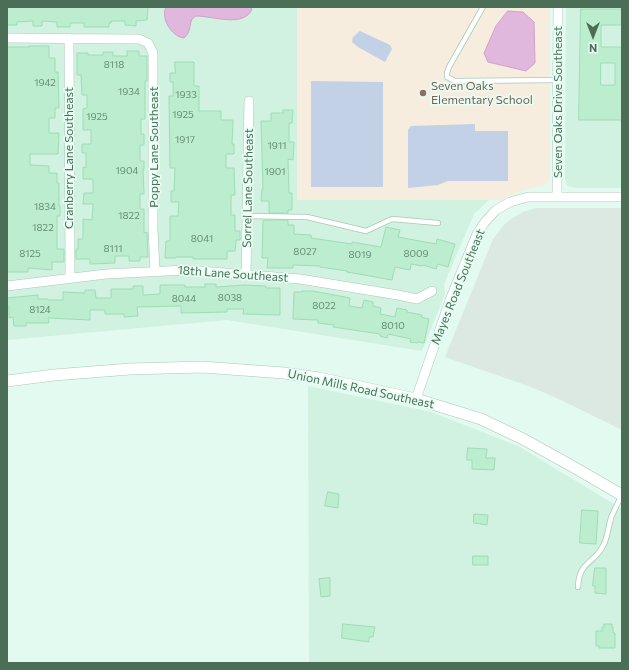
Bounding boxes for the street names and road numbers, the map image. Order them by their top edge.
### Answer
street label: Seven Oaks Drive Southeast [551,26,565,178]
street label: Poppy Lane Southeast [147,86,161,208]
street label: Cranberry Lane Southeast [62,87,76,229]
street label: Sorrel Lane Southeast [240,128,256,248]
street label: Mayes Road Southeast [428,227,488,347]
street label: 18th Lane Southeast [177,263,289,285]
street label: Union Mills Road Southeast [286,366,436,412]

